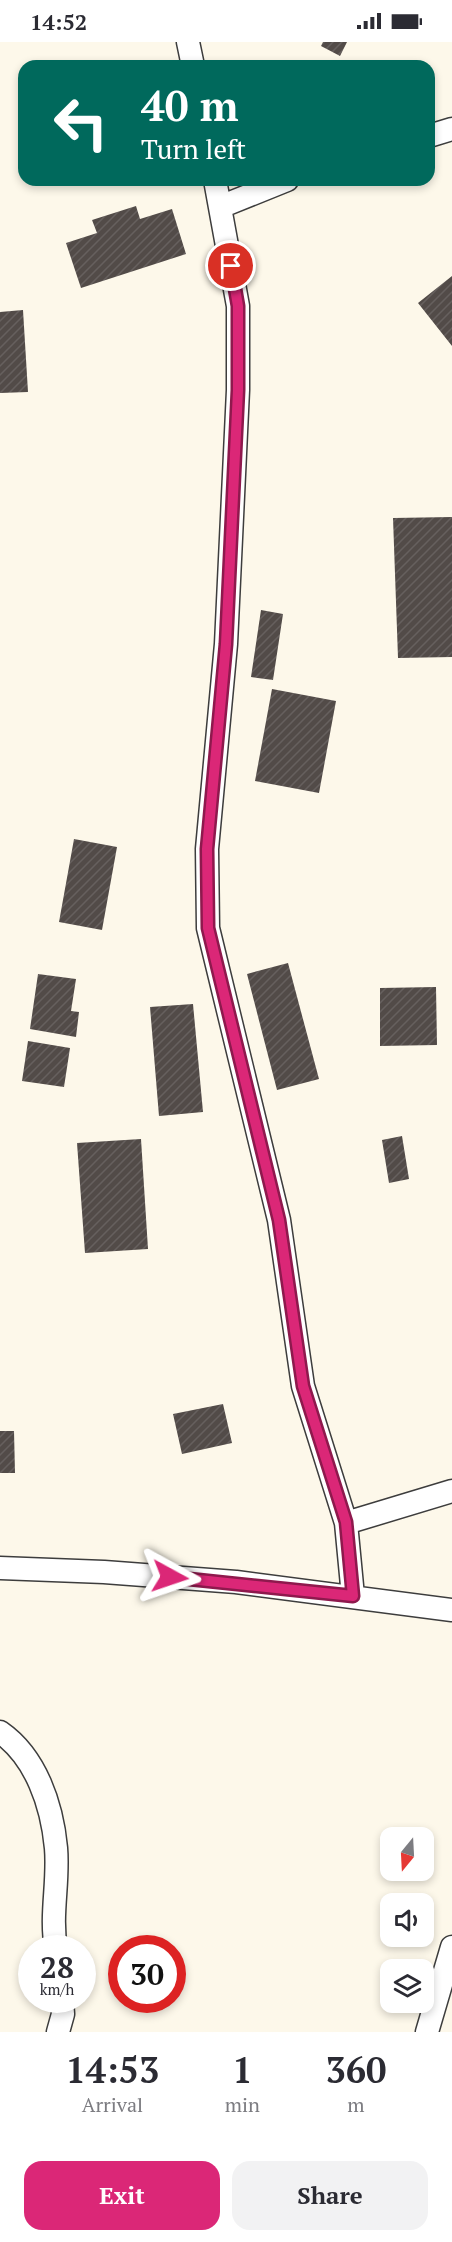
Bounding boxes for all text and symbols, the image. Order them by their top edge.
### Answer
text: 14:52 [30,7,87,36]
text: 40 m [141,77,239,133]
icon: left [42,84,120,162]
text: Turn left [141,131,246,167]
pin [205,240,256,291]
icon: arrive [214,249,247,282]
position arrow [138,1545,202,1609]
north arrow [380,1827,434,1881]
map controls [380,1827,434,2013]
button: sound [380,1893,434,1947]
speed limit sign: 30 [108,1935,186,2013]
text: 28 [40,1947,74,1987]
button: layers [380,1959,434,2013]
text: km/h [40,1979,74,1999]
text: 14:53 [66,2046,159,2093]
text: 1 [232,2046,253,2093]
text: 360 [325,2046,386,2093]
text: Arrival [82,2091,143,2118]
text: min [225,2091,260,2118]
text: m [347,2091,365,2118]
button: Exit [24,2161,220,2230]
button: Share [232,2161,428,2230]

